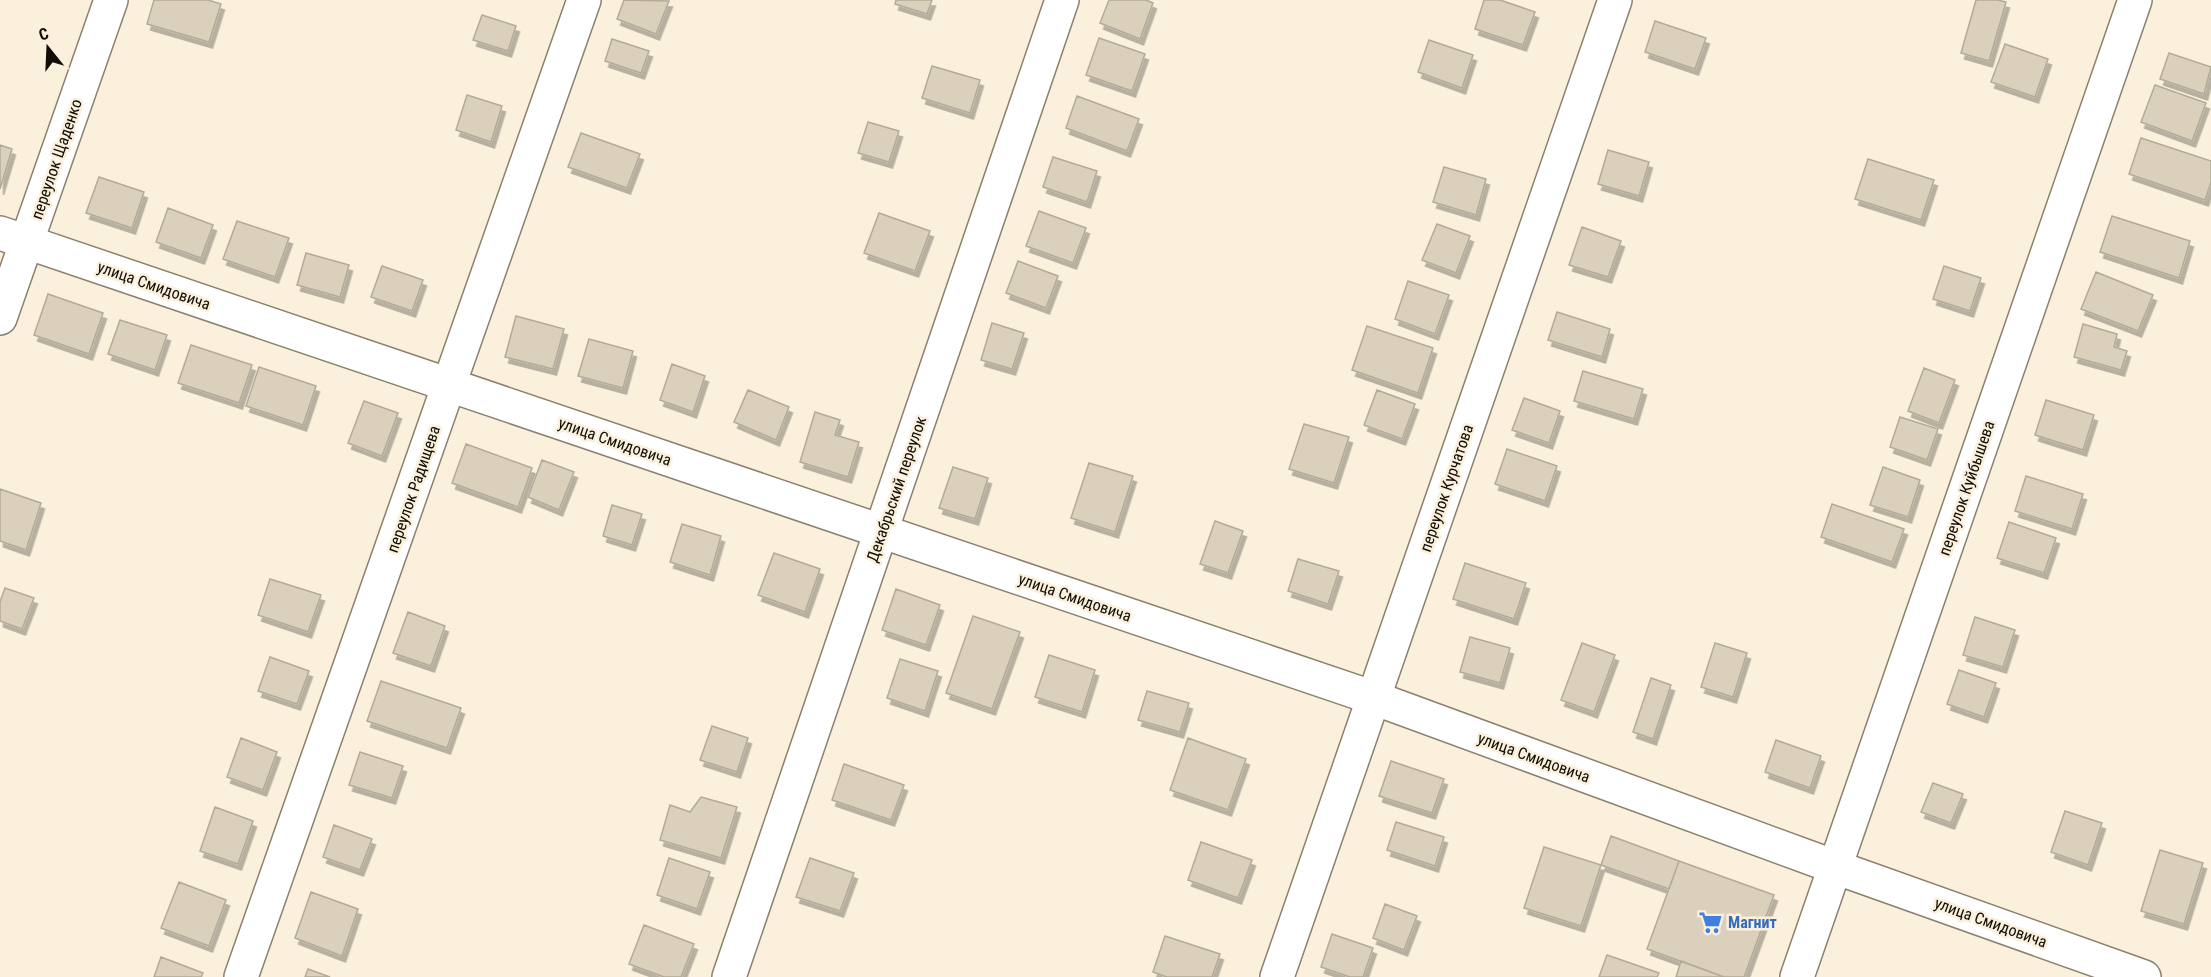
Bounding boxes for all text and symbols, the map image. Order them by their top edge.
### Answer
north arrow [18,18,78,78]
text: С [36,24,51,45]
street label: переулок Щаденко [27,97,86,222]
street label: улица Смидовича [95,257,213,314]
street label: улица Смидовича [556,413,674,470]
street label: Декабрьский переулок [863,414,930,564]
street label: переулок Куйбышева [1934,418,1998,558]
street label: переулок Курчатова [1416,422,1477,554]
street label: переулок Радищева [383,423,444,555]
street label: улица Смидовича [1016,569,1134,626]
street label: улица Смидовича [1475,728,1593,787]
street label: улица Смидовича [1932,893,2050,952]
supermarket icon: Магнит [1697,909,1723,935]
place label: Магнит [1728,913,1777,932]

